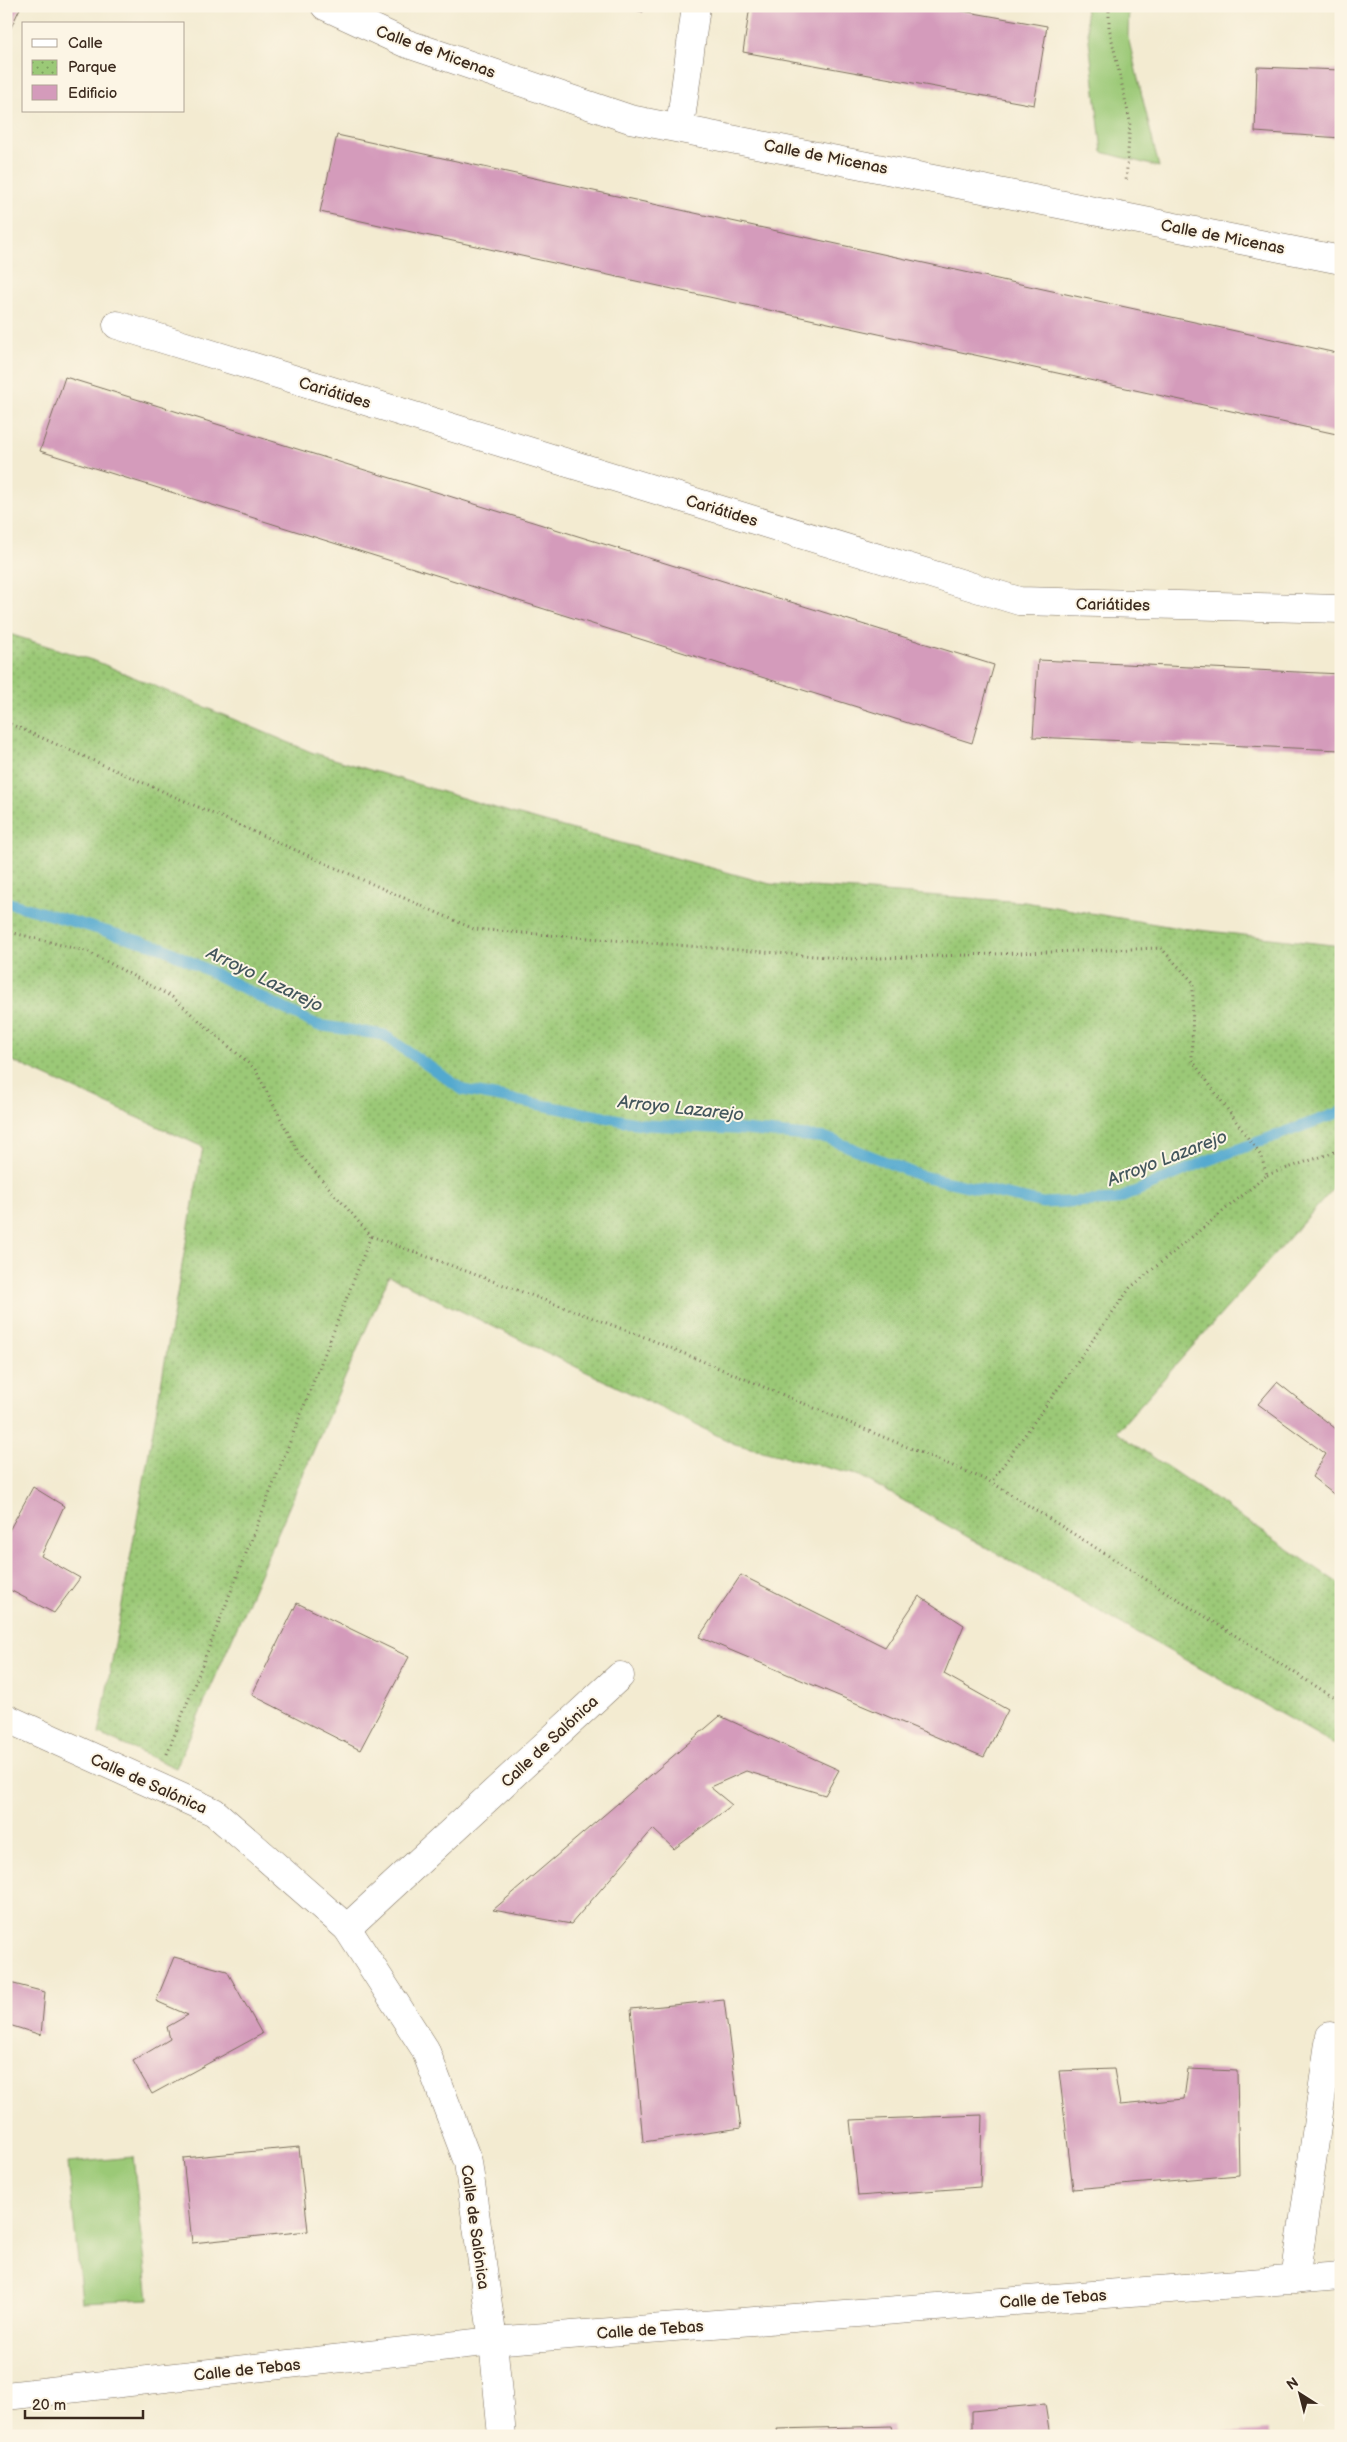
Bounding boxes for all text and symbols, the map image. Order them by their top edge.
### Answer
legend [22,22,185,112]
street label: Calle de Micenas [373,22,498,83]
text: Calle [68,34,103,53]
text: Parque [68,58,117,77]
text: Edificio [68,84,117,103]
street label: Calle de Micenas [762,136,889,179]
street label: Calle de Micenas [1159,216,1286,259]
street label: Cariátides [296,373,373,413]
street label: Cariátides [683,491,760,531]
street label: Cariátides [1076,595,1150,616]
water label: Arroyo Lazarejo [202,942,326,1017]
water label: Arroyo Lazarejo [616,1091,745,1126]
water label: Arroyo Lazarejo [1103,1126,1230,1191]
street label: Calle de Salónica [498,1692,602,1792]
street label: Calle de Salónica [87,1750,210,1819]
street label: Calle de Salónica [456,2164,493,2291]
street label: Calle de Tebas [999,2286,1107,2313]
street label: Calle de Tebas [596,2317,704,2344]
street label: Calle de Tebas [193,2355,302,2386]
north arrow [1274,2370,1324,2420]
text: N [1283,2374,1302,2394]
scale bar [25,2387,142,2419]
text: 20 m [32,2396,66,2415]

